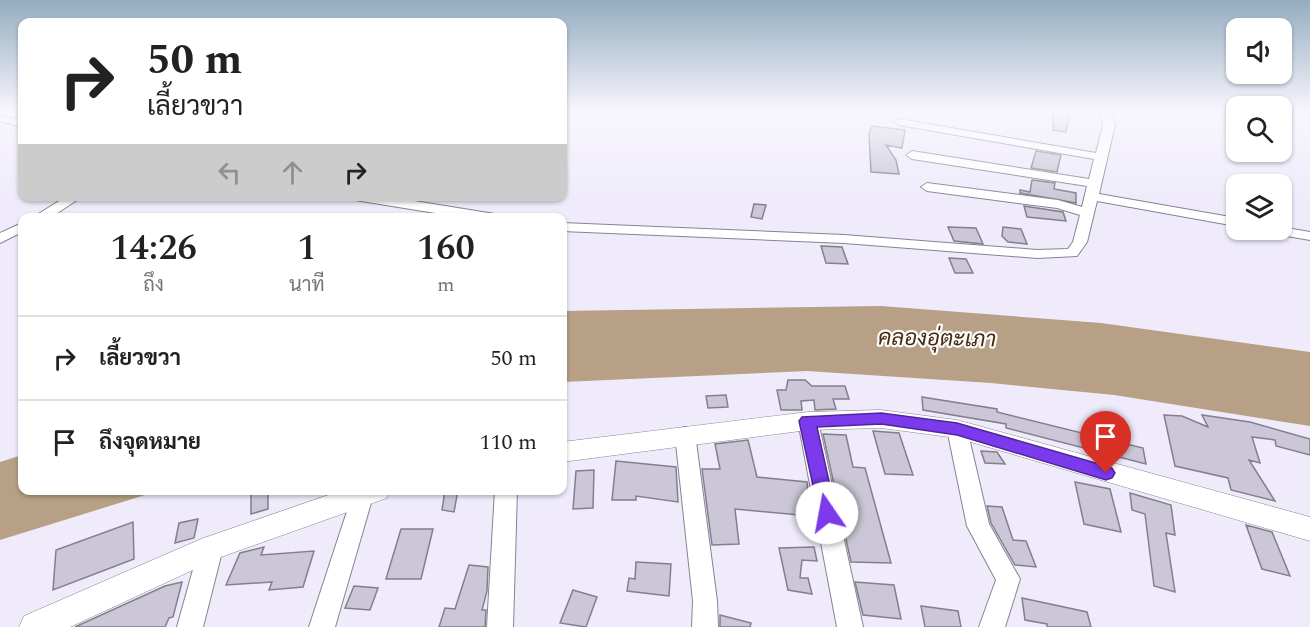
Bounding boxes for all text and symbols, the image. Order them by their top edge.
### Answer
map controls [1226,18,1292,240]
button: sound [1226,18,1292,84]
text: 50 m [147,29,242,92]
icon: right [48,42,126,120]
text: เลี้ยวขวา [147,86,243,128]
button: search [1226,96,1292,162]
icon: left [213,156,246,189]
icon: ahead [276,156,309,189]
icon: right [339,156,372,189]
button: layers [1226,174,1292,240]
text: 14:26 [110,221,197,276]
text: 1 [297,221,316,276]
text: 160 [417,221,475,276]
text: ถึง [143,270,164,300]
text: นาที [289,270,325,300]
text: m [437,270,454,300]
water label: คลองอุ่ตะเภา [878,321,996,357]
icon: right [48,342,81,375]
text: เลี้ยวขวา [99,342,181,375]
text: 50 m [491,342,537,375]
pin [1080,411,1131,473]
icon: arrive [1089,420,1122,453]
icon: arrive [48,426,81,459]
text: ถึงจุดหมาย [99,426,201,459]
text: 110 m [480,426,537,459]
position arrow [795,481,859,545]

